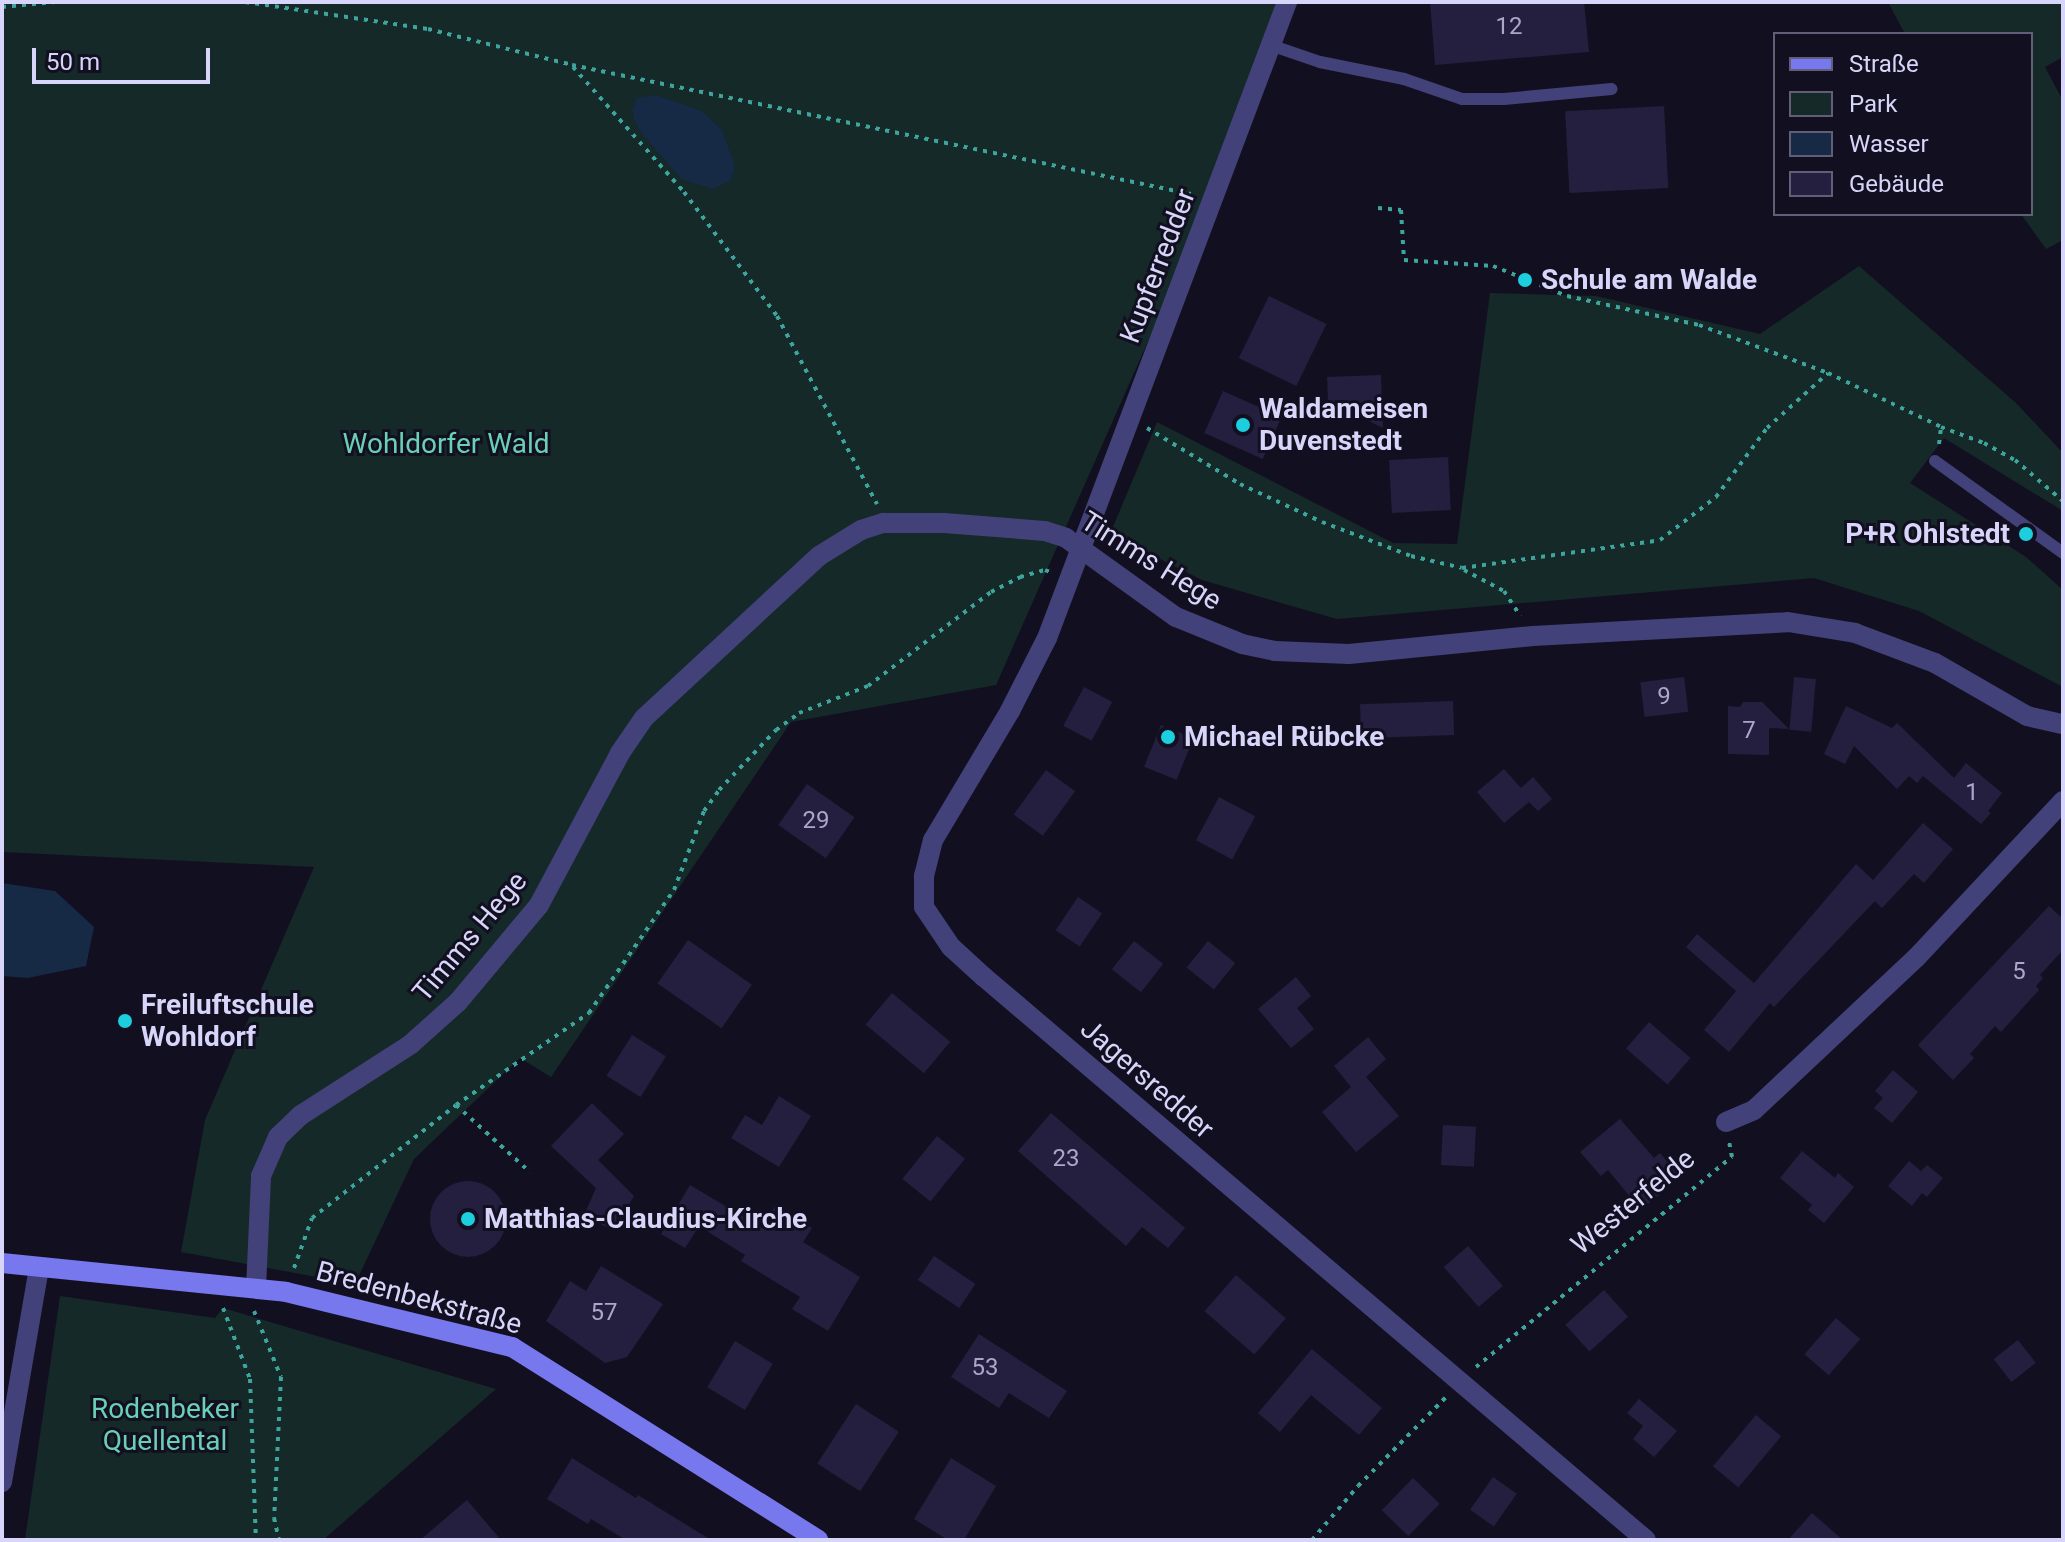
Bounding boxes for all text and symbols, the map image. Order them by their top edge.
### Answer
house number: 12 [1496,13,1522,41]
scale bar [36,32,214,82]
legend [1773,32,2033,216]
text: 50 m [46,48,100,76]
text: Straße [1849,50,1919,78]
text: Park [1849,90,1897,118]
text: Wasser [1849,130,1929,158]
text: Gebäude [1849,170,1944,198]
street label: Kupferredder [1113,184,1203,348]
place label: Schule am Walde [1541,263,1757,297]
marker: Schule am Walde [1516,271,1534,289]
place label: Waldameisen Duvenstedt [1259,392,1428,458]
marker: Waldameisen Duvenstedt [1234,416,1252,434]
park label: Wohldorfer Wald [343,427,549,461]
street label: Timms Hege [1075,505,1227,617]
place label: P+R Ohlstedt [1845,517,2010,551]
marker: P+R Ohlstedt [2017,525,2035,543]
house number: 9 [1657,683,1671,711]
house number: 7 [1742,717,1756,745]
place label: Michael Rübcke [1184,720,1384,754]
marker: Michael Rübcke [1159,728,1177,746]
house number: 1 [1965,779,1979,807]
house number: 29 [803,807,829,835]
street label: Timms Hege [406,865,534,1009]
house number: 5 [2012,958,2026,986]
place label: Freiluftschule Wohldorf [141,988,314,1054]
marker: Freiluftschule Wohldorf [116,1012,134,1030]
street label: Jagersredder [1074,1012,1220,1146]
street label: Westerfelde [1564,1142,1702,1262]
house number: 23 [1053,1145,1079,1173]
place label: Matthias-Claudius-Kirche [484,1202,807,1236]
marker: Matthias-Claudius-Kirche [459,1210,477,1228]
street label: Bredenbekstraße [312,1254,526,1342]
house number: 57 [591,1299,617,1327]
house number: 53 [972,1354,998,1382]
park label: Rodenbeker Quellental [91,1392,239,1458]

